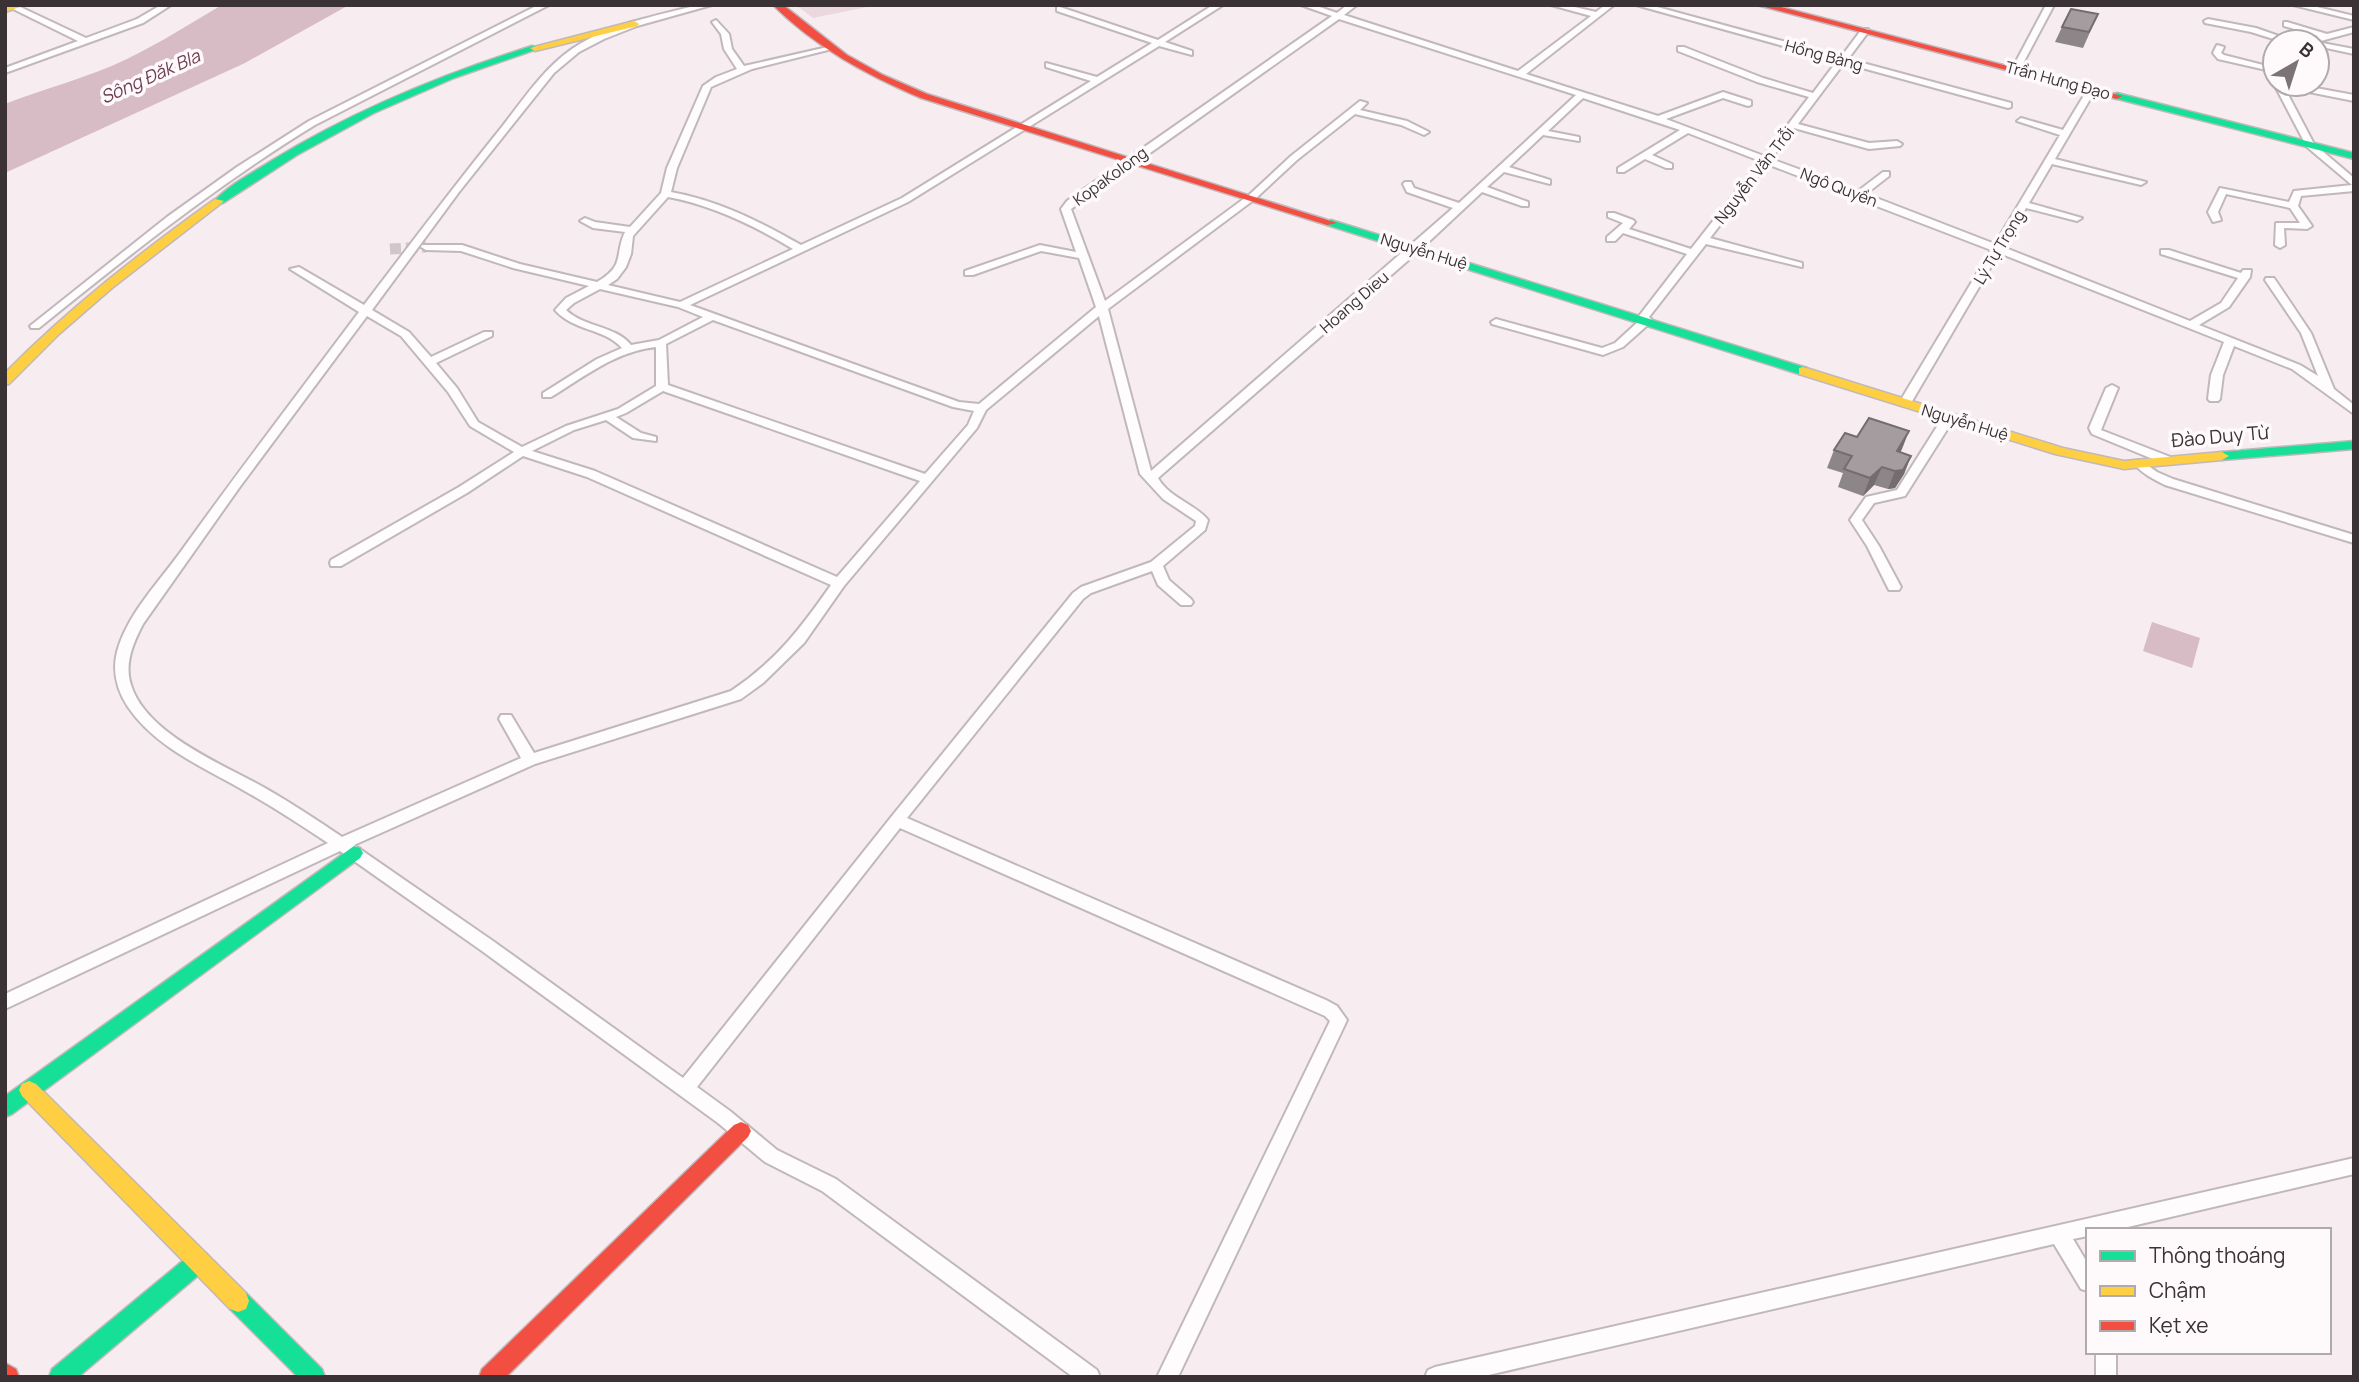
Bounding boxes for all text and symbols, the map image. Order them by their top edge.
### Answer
north arrow [2261,28,2331,98]
street label: Hồng Bàng [1782,34,1866,76]
text: B [2294,36,2320,64]
water label: Sông Đăk Bla [97,43,204,109]
street label: Trần Hưng Đạo [2003,55,2113,105]
street label: Nguyễn Văn Trỗi [1709,122,1799,228]
street label: KopaKolong [1068,141,1152,211]
street label: Ngô Quyền [1797,162,1881,212]
street label: Lý Tự Trọng [1968,206,2030,288]
street label: Nguyễn Huệ [1378,227,1470,275]
street label: Hoang Dieu [1315,266,1393,338]
street label: Nguyễn Huệ [1919,398,2011,446]
street label: Đào Duy Từ [2170,419,2271,453]
legend [2086,1228,2331,1354]
text: Thông thoáng [2149,1241,2285,1269]
text: Chậm [2149,1276,2206,1304]
text: Kẹt xe [2149,1311,2208,1339]

